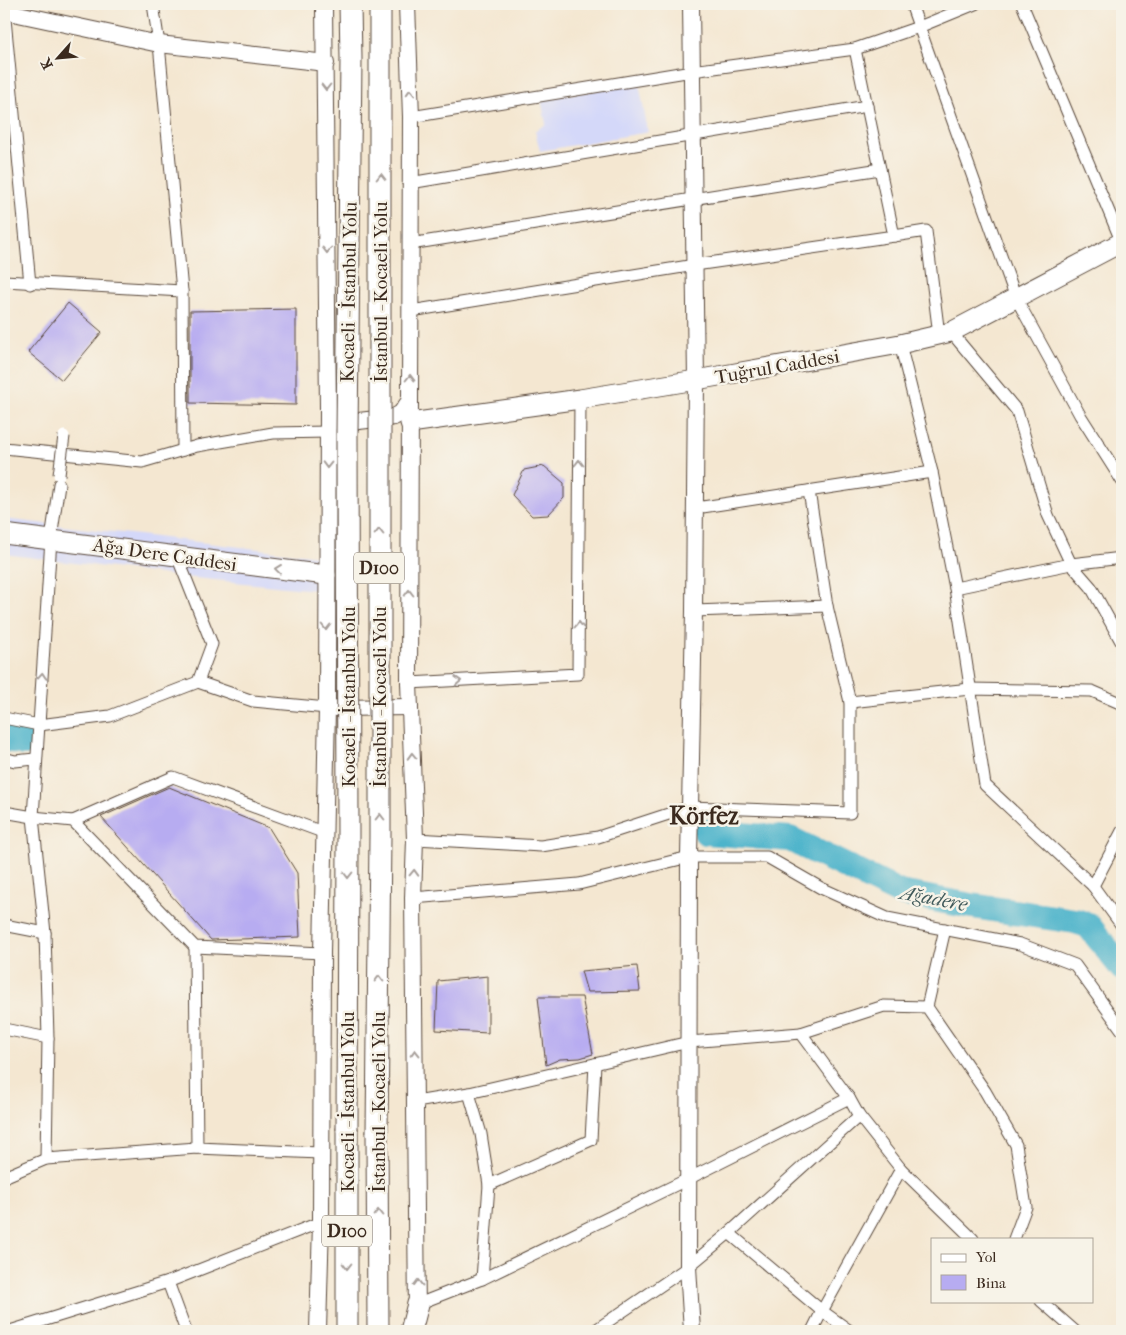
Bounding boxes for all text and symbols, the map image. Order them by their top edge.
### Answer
north arrow [32,32,82,82]
text: K [37,55,57,72]
one-way arrow [321,84,331,92]
one-way arrow [405,89,415,96]
one-way arrow [375,172,386,180]
street label: Kocaeli - İstanbul Yolu [336,201,362,383]
street label: İstanbul - Kocaeli Yolu [370,201,392,382]
one-way arrow [322,246,332,254]
street label: Tuğrul Caddesi [713,345,841,389]
one-way arrow [405,374,415,382]
one-way arrow [574,458,584,466]
one-way arrow [322,462,332,469]
one-way arrow [374,527,384,535]
street label: Ağa Dere Caddesi [91,534,239,576]
road number: D100 [354,552,404,584]
one-way arrow [274,564,282,575]
one-way arrow [404,589,414,596]
street label: Kocaeli - İstanbul Yolu [338,606,360,787]
street label: İstanbul - Kocaeli Yolu [369,606,391,787]
one-way arrow [574,621,584,628]
one-way arrow [321,624,331,632]
one-way arrow [36,672,47,680]
one-way arrow [454,675,462,686]
one-way arrow [407,751,417,759]
district label: Körfez [669,802,739,830]
one-way arrow [375,812,385,820]
one-way arrow [408,869,419,877]
one-way arrow [343,872,353,879]
water label: Ağadere [896,880,970,916]
one-way arrow [374,975,384,982]
street label: Kocaeli - İstanbul Yolu [337,1011,359,1192]
street label: İstanbul - Kocaeli Yolu [368,1011,390,1192]
one-way arrow [410,1049,421,1057]
one-way arrow [373,1208,383,1216]
road number: D100 [322,1216,372,1246]
legend [931,1238,1094,1302]
text: Yol [975,1248,996,1266]
one-way arrow [342,1262,352,1270]
text: Bina [976,1274,1007,1292]
one-way arrow [413,1278,423,1286]

